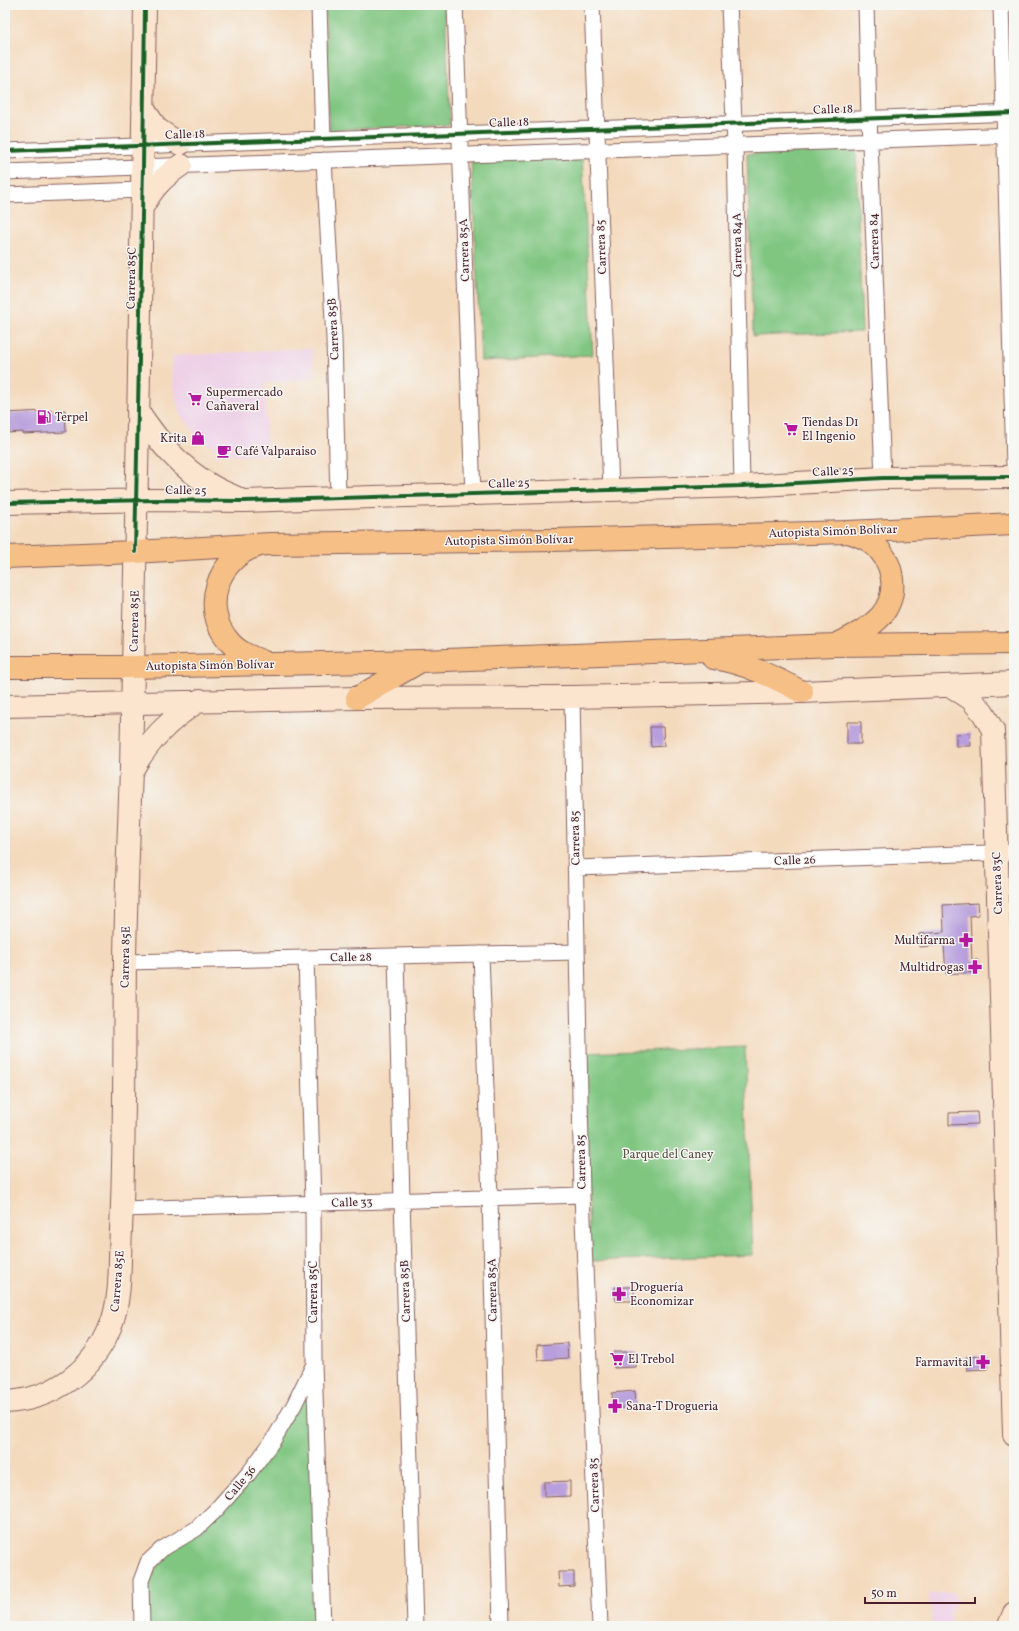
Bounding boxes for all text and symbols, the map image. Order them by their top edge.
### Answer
street label: Calle 18 [813,101,853,119]
street label: Calle 18 [489,114,529,132]
street label: Calle 18 [165,126,205,144]
street label: Carrera 84A [729,212,747,277]
street label: Carrera 84 [866,213,884,269]
street label: Carrera 85A [456,218,474,282]
street label: Carrera 85 [593,219,611,275]
street label: Carrera 85C [123,246,141,309]
street label: Carrera 85B [324,297,344,360]
place label: Supermercado Cañaveral [206,385,283,415]
supermarket icon: Supermercado Cañaveral [187,391,203,407]
fuel station icon: Terpel [36,409,52,425]
place label: Terpel [55,410,88,426]
place label: Tiendas D1 El Ingenio [802,415,859,445]
supermarket icon: Tiendas D1 El Ingenio [783,421,799,437]
shop icon: Krita [190,430,206,446]
place label: Krita [160,431,187,447]
cafe icon: Café Valparaiso [216,443,232,459]
place label: Café Valparaiso [235,444,316,460]
street label: Calle 25 [812,463,854,481]
street label: Calle 25 [488,475,530,493]
street label: Calle 25 [165,483,207,499]
street label: Autopista Simón Bolívar [768,522,898,542]
street label: Autopista Simón Bolívar [445,532,574,550]
street label: Carrera 85E [126,590,144,652]
street label: Autopista Simón Bolívar [146,657,275,675]
street label: Carrera 85 [568,810,584,865]
street label: Carrera 83C [989,851,1007,915]
street label: Calle 26 [774,852,816,870]
street label: Carrera 85E [117,926,135,988]
pharmacy icon: Multifarma [958,932,974,948]
place label: Multifarma [894,933,955,949]
street label: Calle 28 [330,950,372,966]
pharmacy icon: Multidrogas [967,959,983,975]
place label: Multidrogas [899,960,964,976]
street label: Carrera 85 [574,1134,590,1189]
park label: Parque del Caney [623,1147,714,1163]
street label: Calle 33 [331,1194,373,1212]
street label: Carrera 85E [107,1250,129,1313]
street label: Carrera 85A [484,1258,502,1322]
street label: Carrera 85B [397,1260,415,1322]
street label: Carrera 85C [306,1261,322,1323]
place label: Droguería Economizar [630,1280,694,1310]
pharmacy icon: Droguería Economizar [611,1286,627,1302]
supermarket icon: El Trebol [609,1351,625,1367]
place label: El Trebol [628,1352,675,1368]
pharmacy icon: Farmavital [975,1354,991,1370]
place label: Farmavital [915,1355,972,1371]
pharmacy icon: Sana-T Drogueria [607,1398,623,1414]
place label: Sana-T Drogueria [626,1399,718,1415]
street label: Carrera 85 [586,1457,604,1513]
street label: Calle 36 [221,1463,260,1505]
scale bar [865,1579,975,1605]
text: 50 m [871,1586,897,1602]

